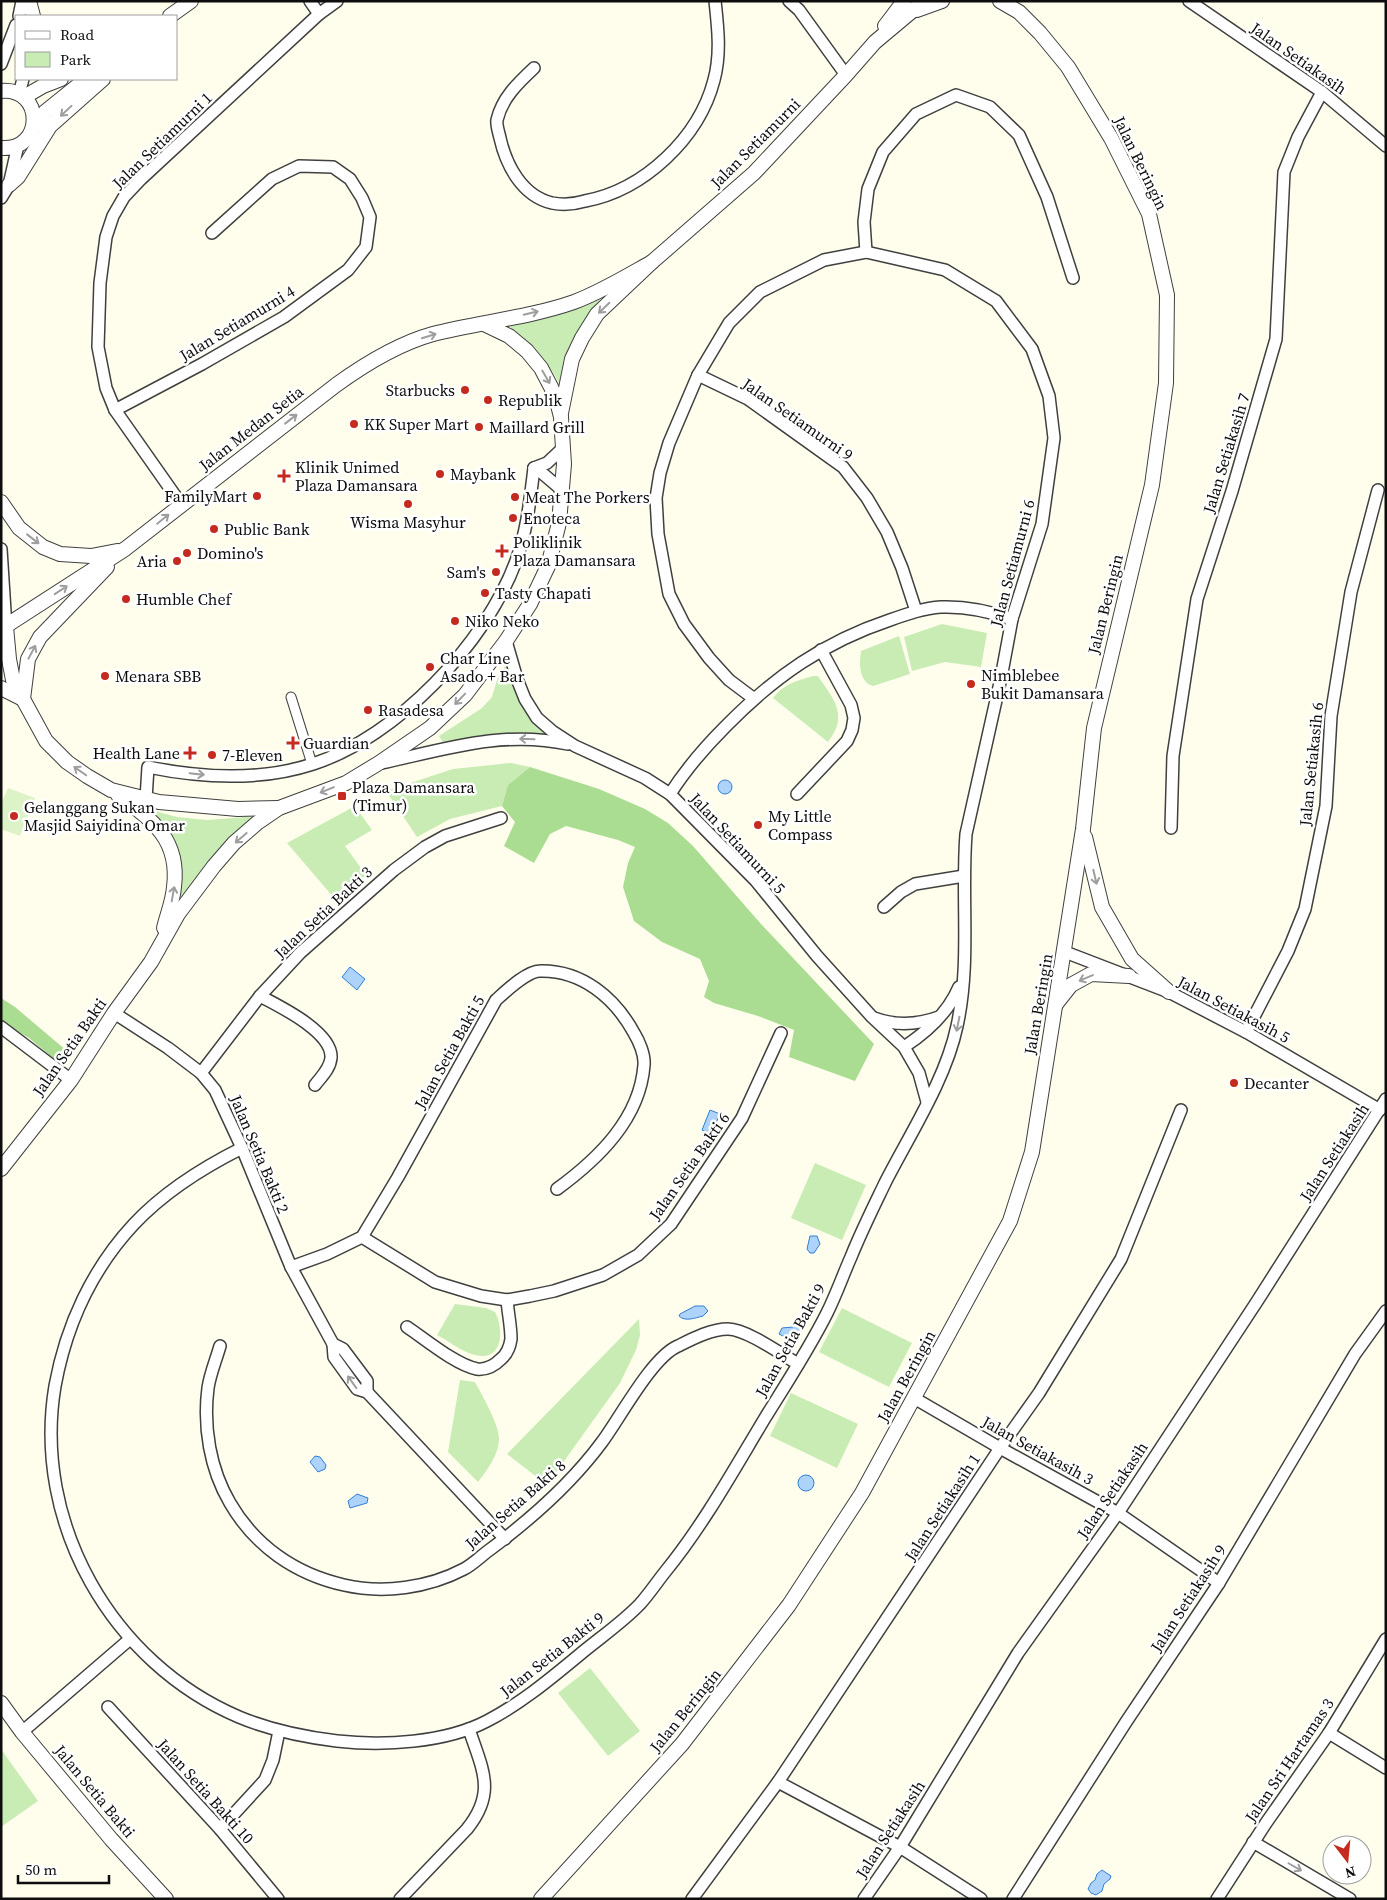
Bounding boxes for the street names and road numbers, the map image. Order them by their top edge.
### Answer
street label: Jalan Setiakasih [1246,16,1352,99]
street label: Jalan Setiamurni 1 [107,87,217,194]
street label: Jalan Setiamurni [704,93,805,194]
street label: Jalan Beringin [1108,111,1173,214]
street label: Jalan Setiamurni 4 [174,280,299,367]
street label: Jalan Setiamurni 9 [737,372,858,466]
street label: Jalan Medan Setia [193,380,308,476]
street label: Jalan Setiakasih 7 [1197,390,1255,517]
street label: Jalan Setiamurni 6 [984,497,1040,630]
street label: Jalan Beringin [1082,552,1128,657]
street label: Jalan Setiakasih 6 [1293,701,1328,828]
street label: Jalan Setiamurni 5 [685,787,791,898]
street label: Jalan Setia Bakti 3 [268,861,377,964]
street label: Jalan Beringin [1018,952,1058,1057]
street label: Jalan Setiakasih 5 [1173,970,1294,1048]
street label: Jalan Setia Bakti 5 [408,991,489,1114]
street label: Jalan Setia Bakti [26,993,111,1101]
street label: Jalan Setia Bakti 2 [225,1090,295,1217]
street label: Jalan Setiakasih [1294,1099,1374,1206]
street label: Jalan Setia Bakti 6 [643,1108,734,1225]
street label: Jalan Setia Bakti 9 [749,1279,830,1402]
street label: Jalan Beringin [871,1326,940,1427]
street label: Jalan Setiakasih 3 [977,1410,1098,1490]
street label: Jalan Setiakasih [1071,1437,1153,1544]
street label: Jalan Setiakasih 1 [898,1449,985,1566]
street label: Jalan Setia Bakti 8 [459,1454,570,1555]
street label: Jalan Setiakasih 9 [1144,1540,1231,1657]
street label: Jalan Setia Bakti 9 [495,1606,609,1702]
street label: Jalan Beringin [644,1663,726,1757]
street label: Jalan Sri Hartamas 3 [1239,1694,1339,1827]
street label: Jalan Setia Bakti 10 [152,1733,259,1848]
street label: Jalan Setia Bakti [49,1739,141,1842]
street label: Jalan Setiakasih [850,1776,930,1883]

